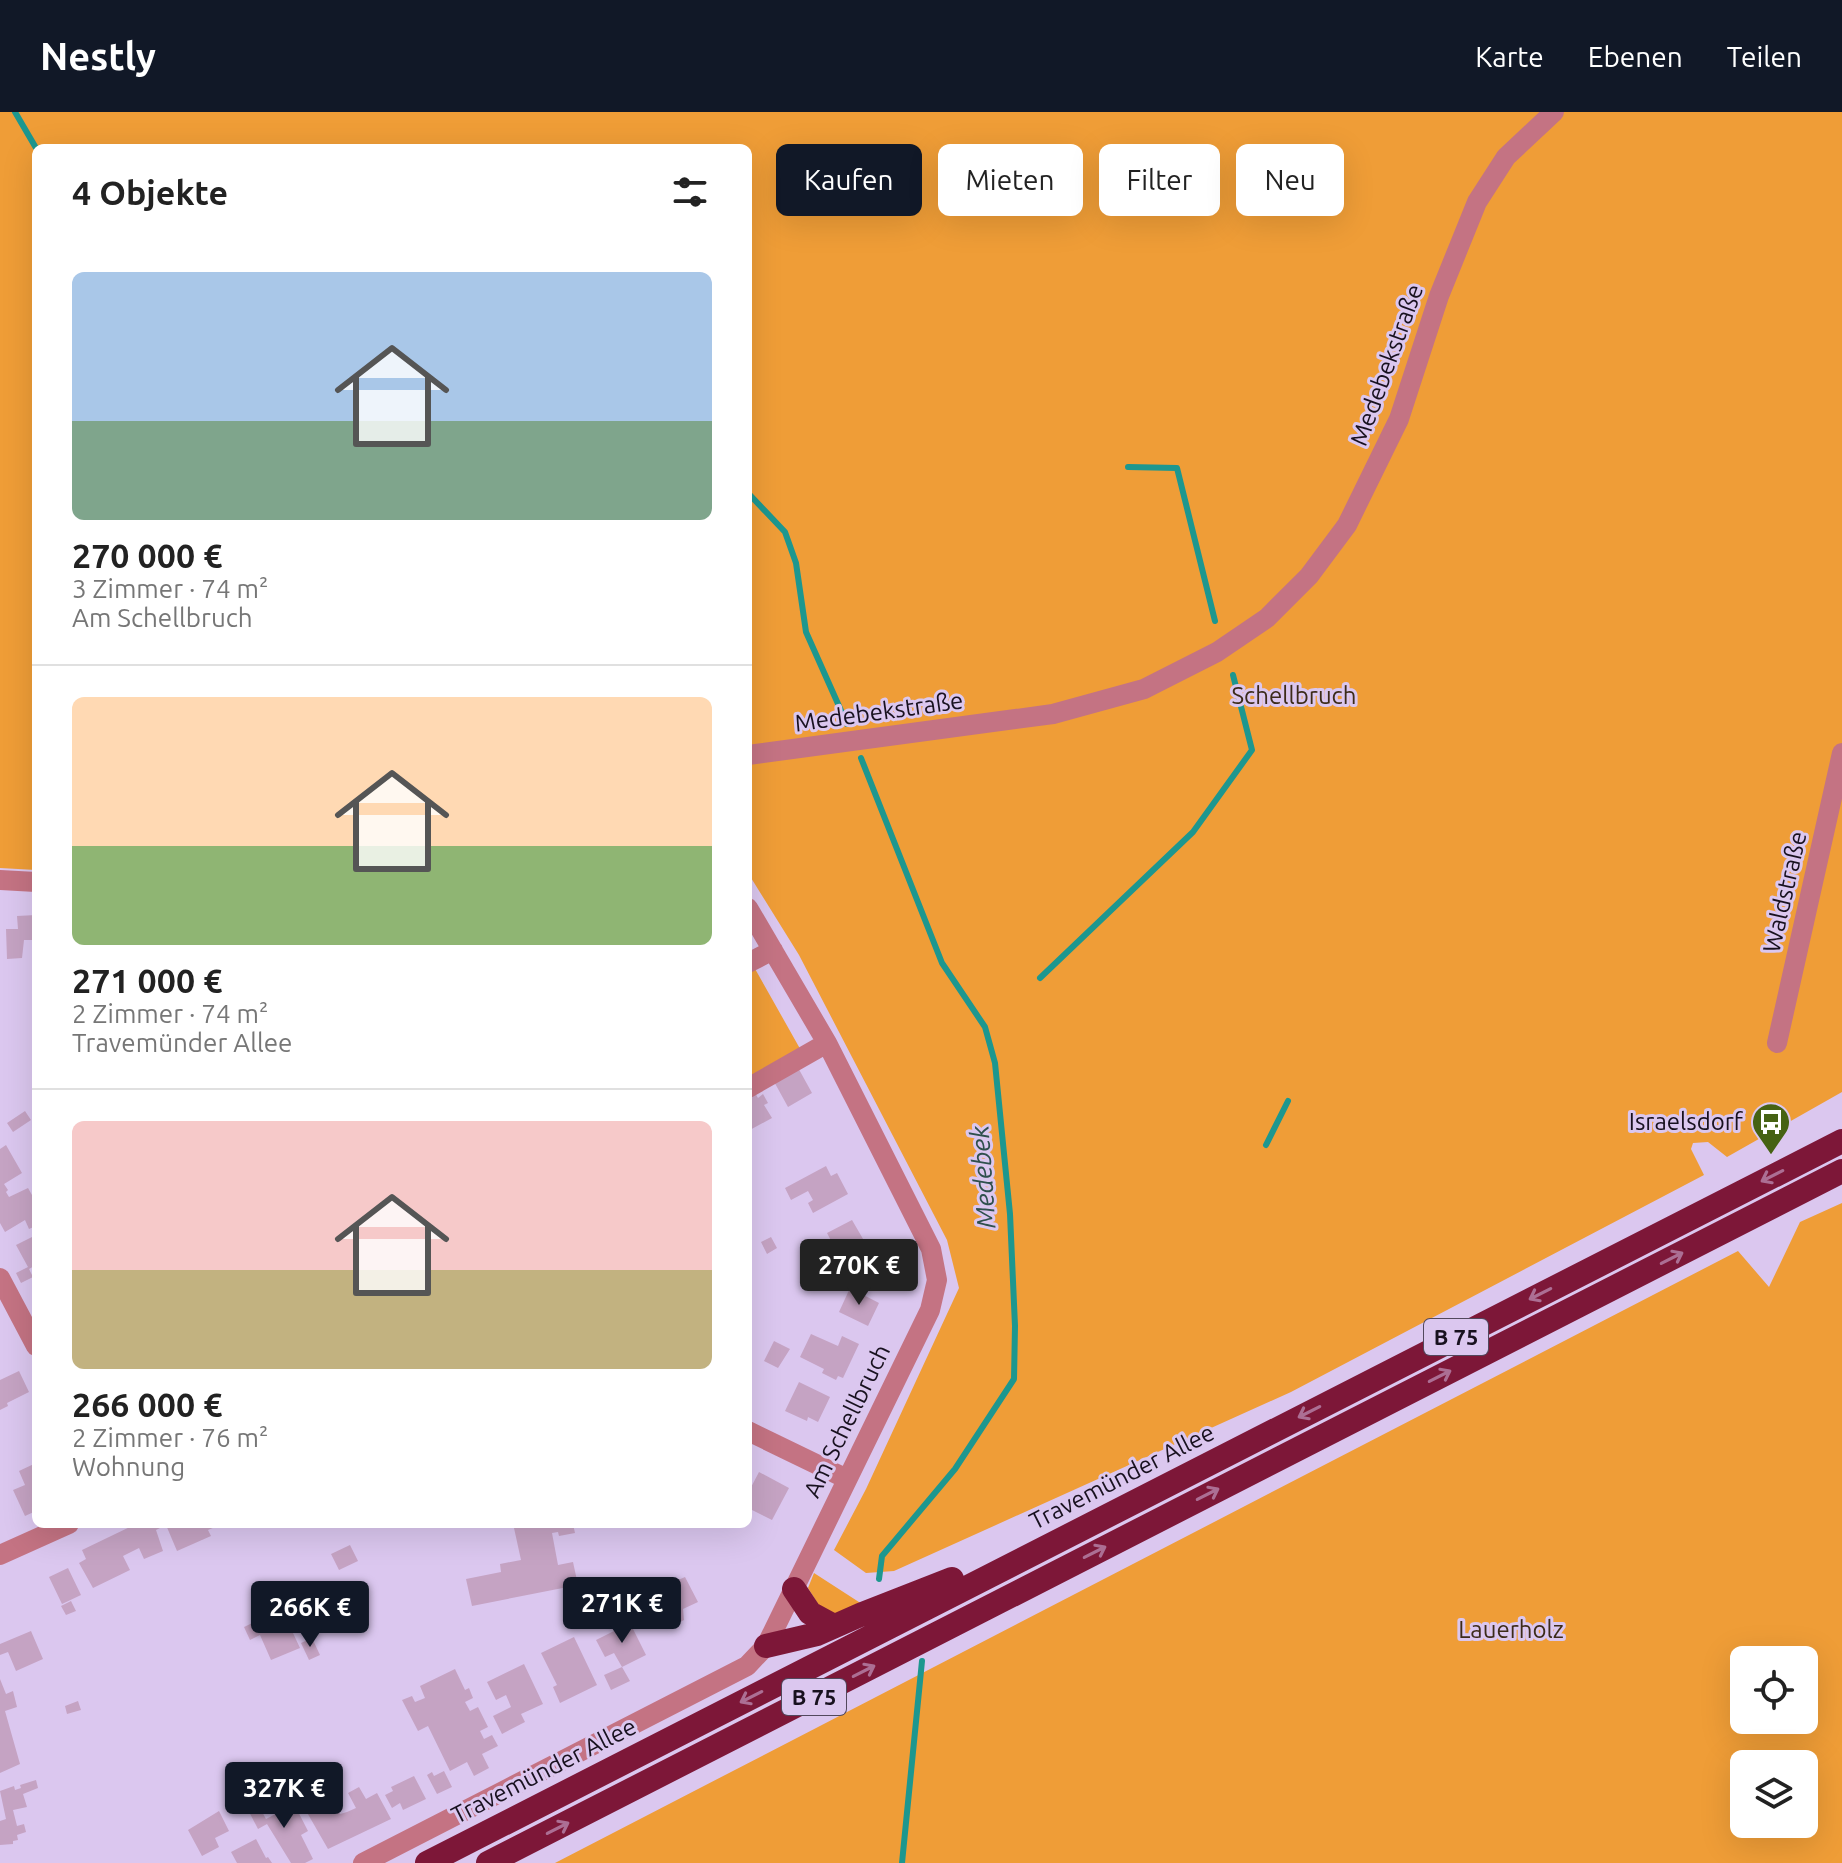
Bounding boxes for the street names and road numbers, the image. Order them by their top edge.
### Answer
street label: Medebekstraße [1345,280,1428,449]
street label: Medebekstraße [793,686,965,737]
street label: Waldstraße [1757,829,1812,955]
road number: B 75 [1424,1319,1488,1355]
street label: Am Schellbruch [798,1340,895,1502]
street label: Travemünder Allee [1025,1418,1219,1535]
road number: B 75 [782,1679,846,1715]
street label: Travemünder Allee [447,1712,641,1829]

